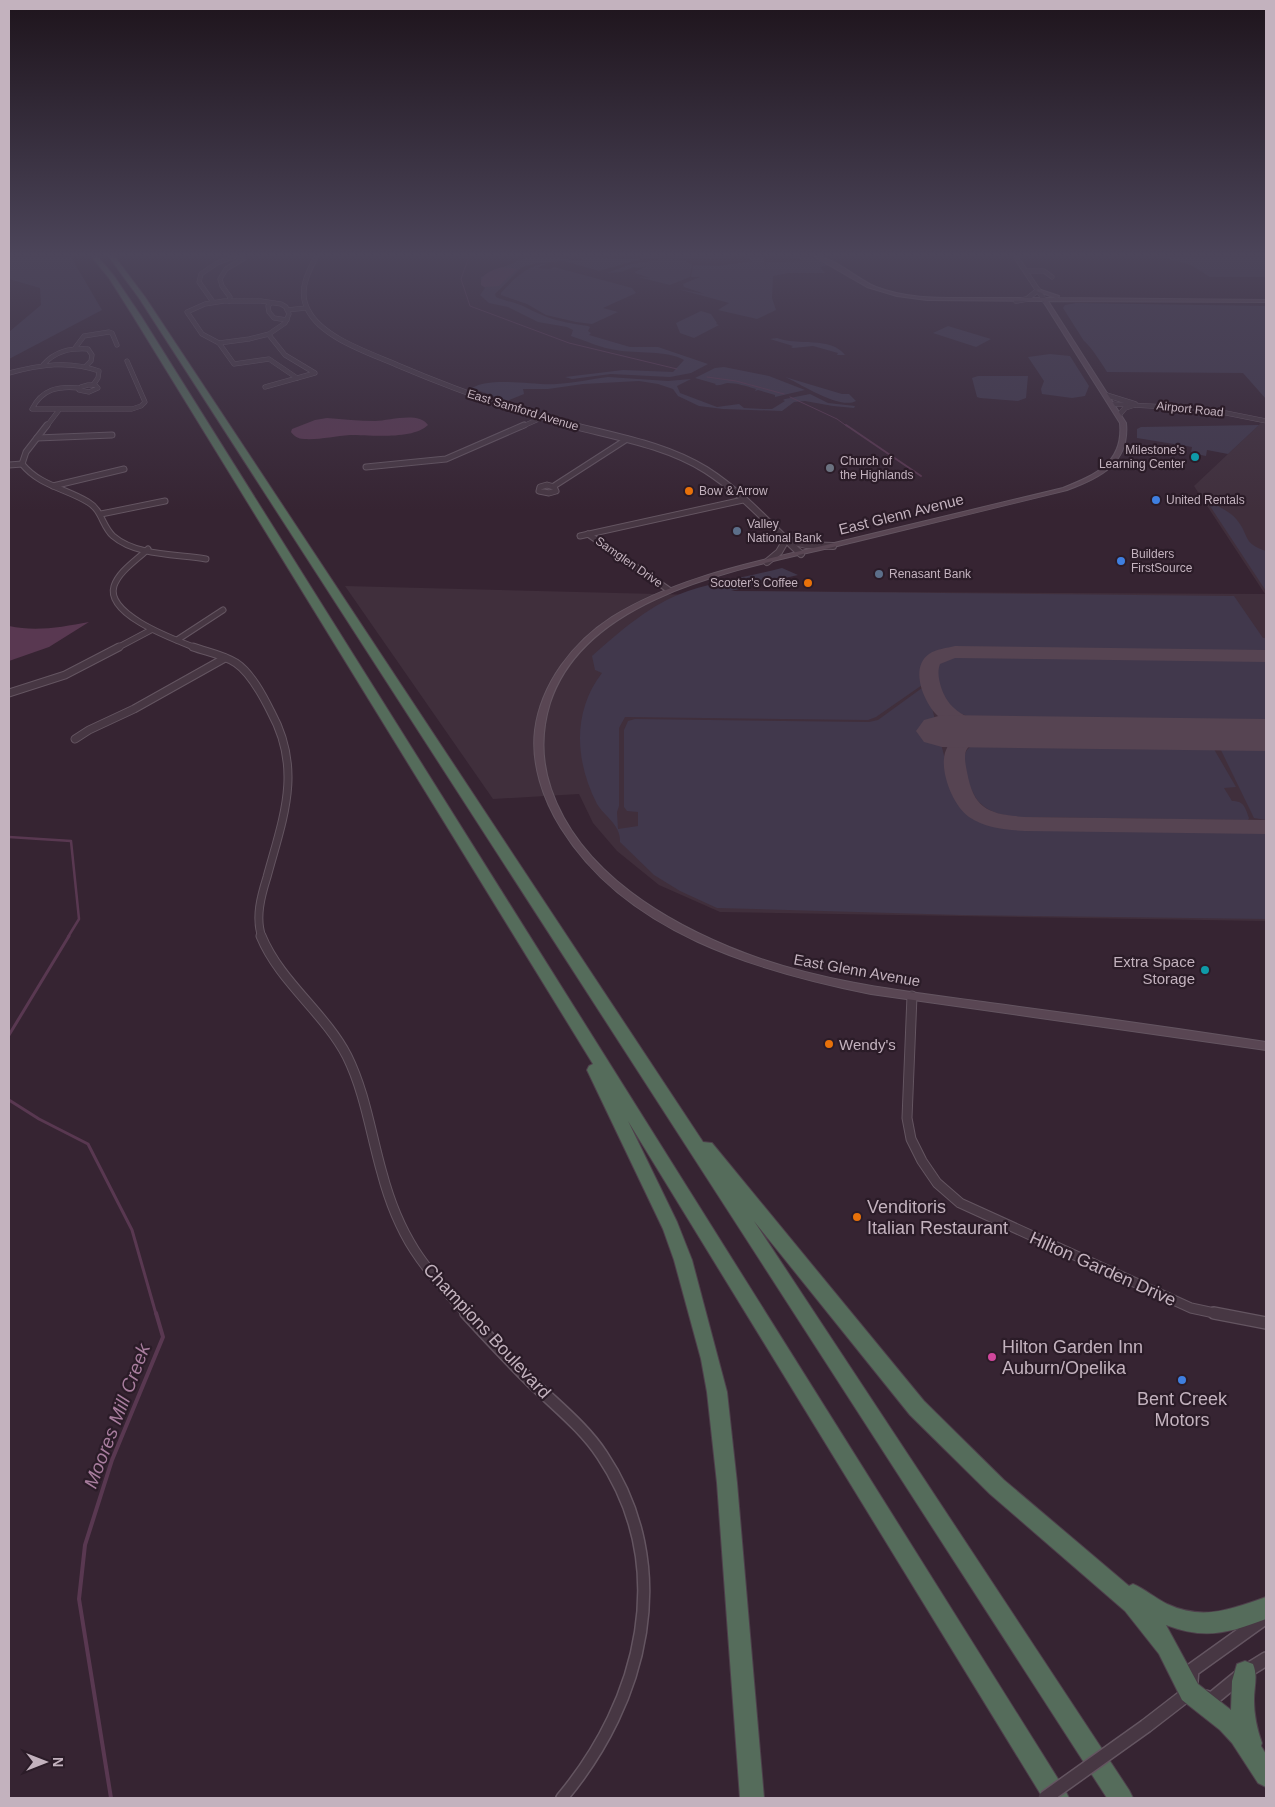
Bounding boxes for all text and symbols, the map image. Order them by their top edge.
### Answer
street label: East Samford Avenue [466,386,581,434]
street label: Airport Road [1156,399,1224,419]
place label: Milestone's Learning Center [1099,443,1185,471]
marker: Milestone's Learning Center [1189,451,1201,463]
place label: Church of the Highlands [840,454,913,482]
marker: Church of the Highlands [824,462,836,474]
place label: Bow & Arrow [699,484,768,498]
marker: Bow & Arrow [683,485,695,497]
street label: East Glenn Avenue [837,490,965,538]
place label: United Rentals [1166,493,1245,507]
marker: United Rentals [1150,494,1162,506]
place label: Valley National Bank [747,517,823,545]
marker: Valley National Bank [731,525,743,537]
street label: Samglen Drive [593,534,666,590]
place label: Builders FirstSource [1131,547,1193,575]
marker: Builders FirstSource [1115,555,1127,567]
place label: Renasant Bank [889,567,972,581]
marker: Renasant Bank [873,568,885,580]
place label: Scooter's Coffee [710,576,798,590]
marker: Scooter's Coffee [802,577,814,589]
street label: East Glenn Avenue [792,951,922,989]
place label: Extra Space Storage [1113,953,1195,987]
marker: Extra Space Storage [1199,964,1211,976]
place label: Wendy's [839,1036,896,1053]
marker: Wendy's [823,1038,835,1050]
place label: Venditoris Italian Restaurant [867,1197,1008,1238]
marker: Venditoris Italian Restaurant [851,1211,863,1223]
street label: Hilton Garden Drive [1027,1228,1179,1310]
street label: Champions Boulevard [419,1259,555,1403]
place label: Hilton Garden Inn Auburn/Opelika [1002,1337,1143,1378]
water label: Moores Mill Creek [80,1339,155,1491]
marker: Hilton Garden Inn Auburn/Opelika [986,1351,998,1363]
marker: Bent Creek Motors [1176,1374,1188,1386]
place label: Bent Creek Motors [1137,1389,1228,1430]
north arrow [20,1737,70,1787]
text: N [50,1757,66,1767]

